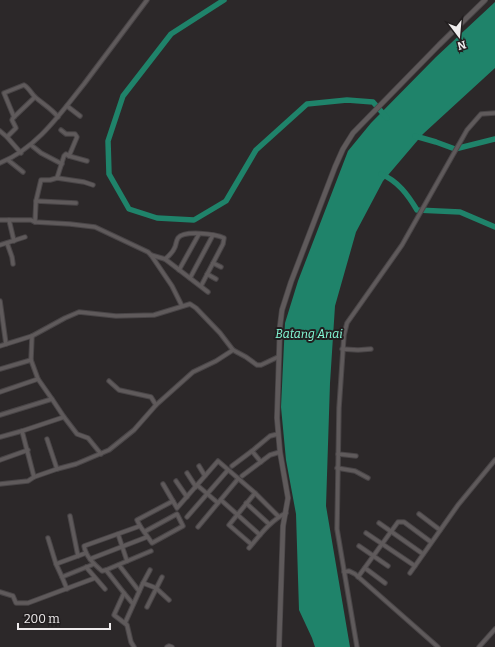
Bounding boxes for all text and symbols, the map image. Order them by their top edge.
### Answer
north arrow [439,16,479,56]
text: N [455,38,467,53]
water label: Batang Anai [275,327,343,341]
scale bar [18,605,110,631]
text: 200 m [24,612,60,626]

